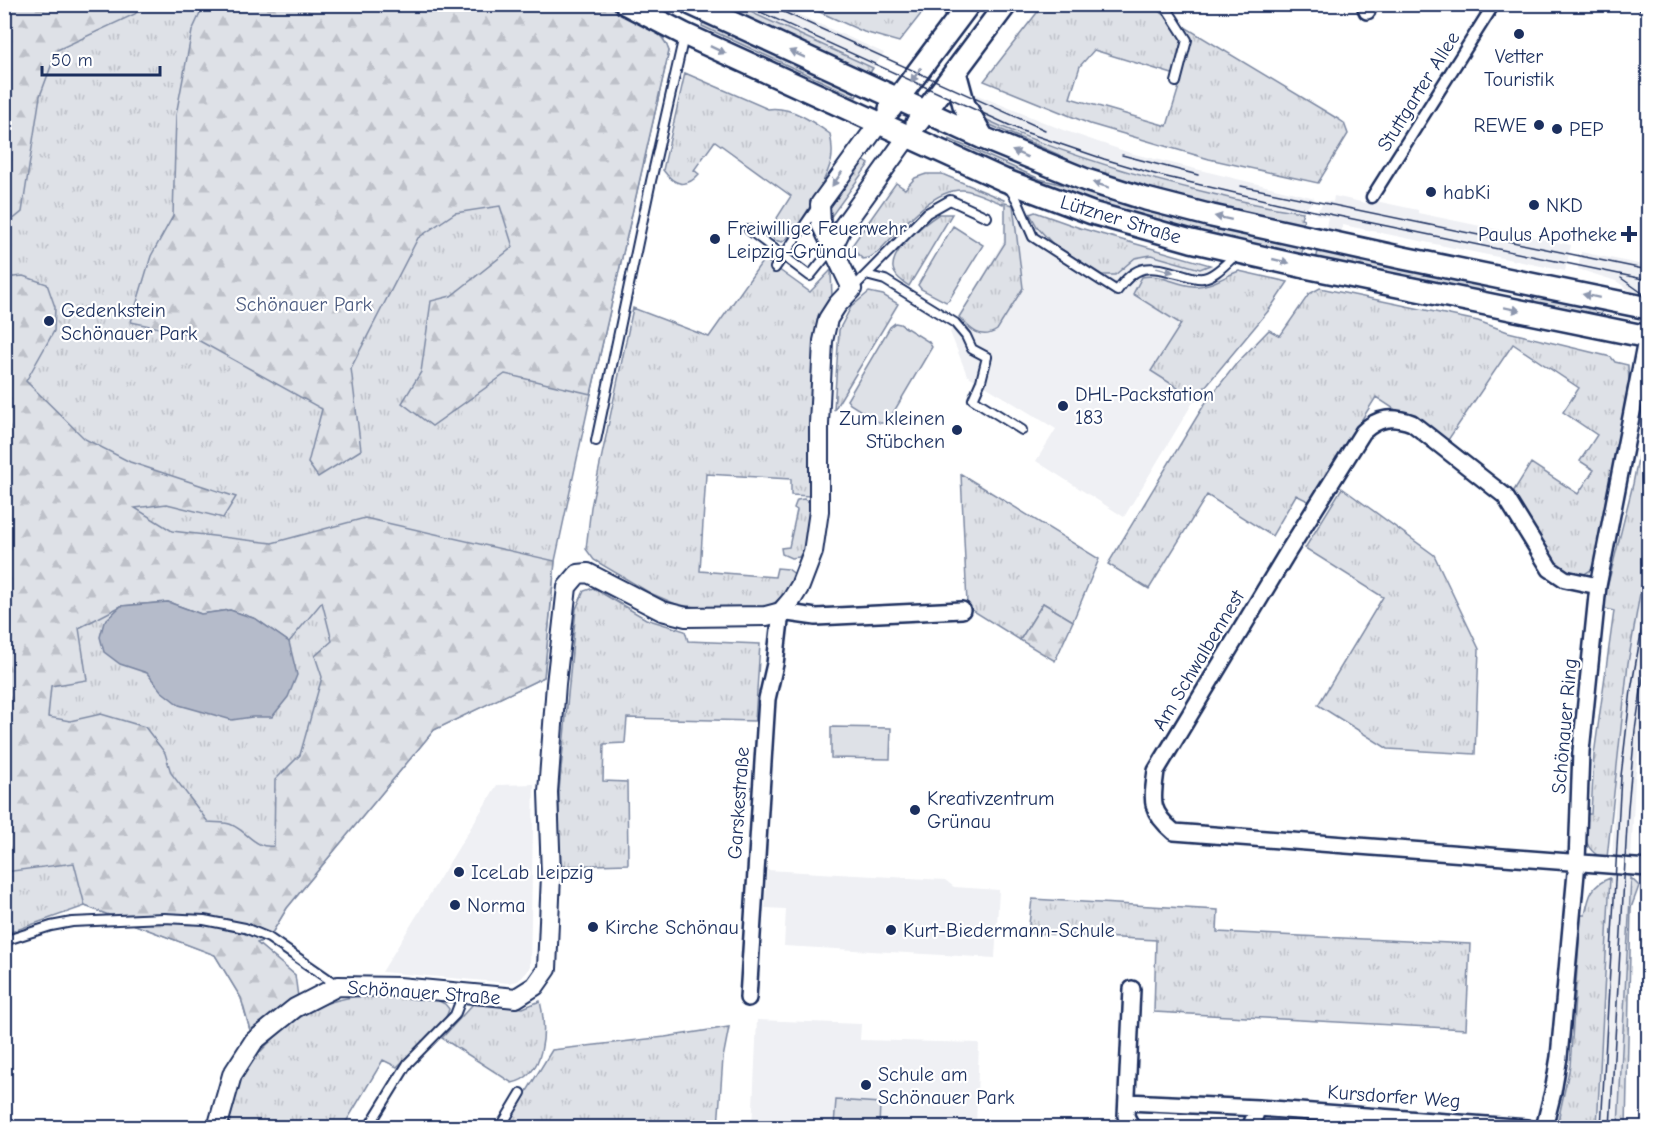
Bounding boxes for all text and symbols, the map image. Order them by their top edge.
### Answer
street label: Stuttgarter Allee [1372,27,1464,155]
marker: Vetter Touristik [1512,27,1526,41]
scale bar [42,39,160,77]
one-way arrow [710,45,728,55]
place label: Vetter Touristik [1484,45,1554,91]
one-way arrow [789,49,806,58]
text: 50 m [51,50,93,71]
one-way arrow [910,67,922,83]
place label: REWE [1474,114,1527,137]
marker: REWE [1532,118,1546,132]
place label: PEP [1569,118,1603,141]
marker: PEP [1550,122,1564,136]
one-way arrow [1011,149,1029,158]
one-way arrow [831,171,843,187]
one-way arrow [1092,180,1110,189]
place label: habKi [1443,181,1490,204]
marker: habKi [1424,185,1438,199]
street label: Lützner Straße [1058,190,1184,249]
place label: NKD [1546,194,1583,217]
marker: NKD [1527,198,1541,212]
one-way arrow [1213,213,1232,222]
place label: Freiwillige Feuerwehr Leipzig-Grünau [727,217,907,263]
place label: Paulus Apotheke [1478,223,1617,246]
marker: Paulus Apotheke [1622,227,1636,241]
marker: Freiwillige Feuerwehr Leipzig-Grünau [708,232,722,246]
one-way arrow [1272,257,1291,267]
one-way arrow [1156,266,1174,275]
one-way arrow [1581,291,1600,300]
park label: Schönauer Park [236,293,373,316]
place label: Gedenkstein Schönauer Park [61,299,198,345]
one-way arrow [1502,305,1521,314]
marker: Gedenkstein Schönauer Park [42,314,56,328]
place label: DHL-Packstation 183 [1075,383,1214,429]
marker: DHL-Packstation 183 [1056,399,1070,413]
place label: Zum kleinen Stübchen [839,407,945,453]
marker: Zum kleinen Stübchen [950,423,964,437]
street label: Am Schwalbennest [1148,585,1250,735]
street label: Schönauer Ring [1547,657,1582,795]
street label: Garskestraße [723,746,754,860]
place label: Kreativzentrum Grünau [927,787,1054,833]
marker: Kreativzentrum Grünau [908,803,922,817]
place label: IceLab Leipzig [471,861,594,884]
marker: IceLab Leipzig [452,865,466,879]
place label: Norma [467,894,526,917]
marker: Norma [448,898,462,912]
place label: Kirche Schönau [605,916,739,939]
place label: Kurt-Biedermann-Schule [903,919,1115,942]
marker: Kirche Schönau [586,920,600,934]
marker: Kurt-Biedermann-Schule [884,923,898,937]
street label: Schönauer Straße [347,976,501,1009]
place label: Schule am Schönauer Park [878,1063,1015,1109]
marker: Schule am Schönauer Park [859,1078,873,1092]
street label: Kursdorfer Weg [1327,1080,1461,1113]

